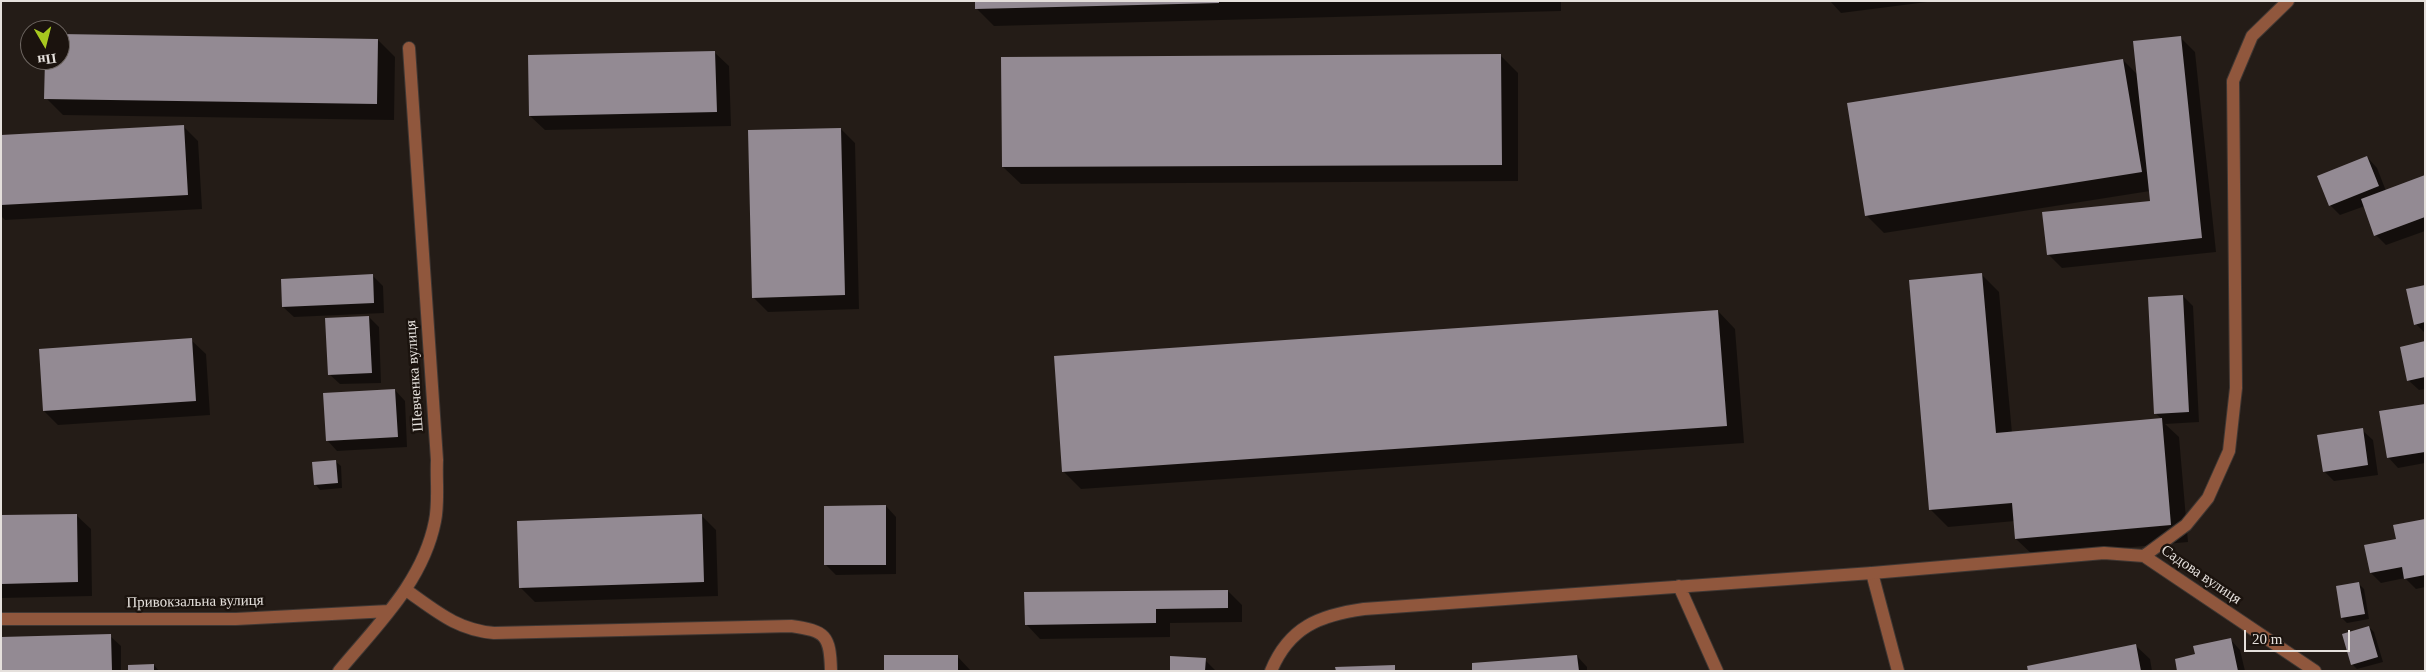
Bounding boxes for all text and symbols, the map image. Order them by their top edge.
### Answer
north arrow [20,20,70,70]
text: Пн [37,51,57,68]
street label: Шевченка вулиця [402,320,428,432]
street label: Садова вулиця [2157,542,2245,608]
street label: Привокзальна вулиця [126,592,264,612]
scale bar [2246,620,2352,652]
text: 20 m [2252,631,2282,647]

